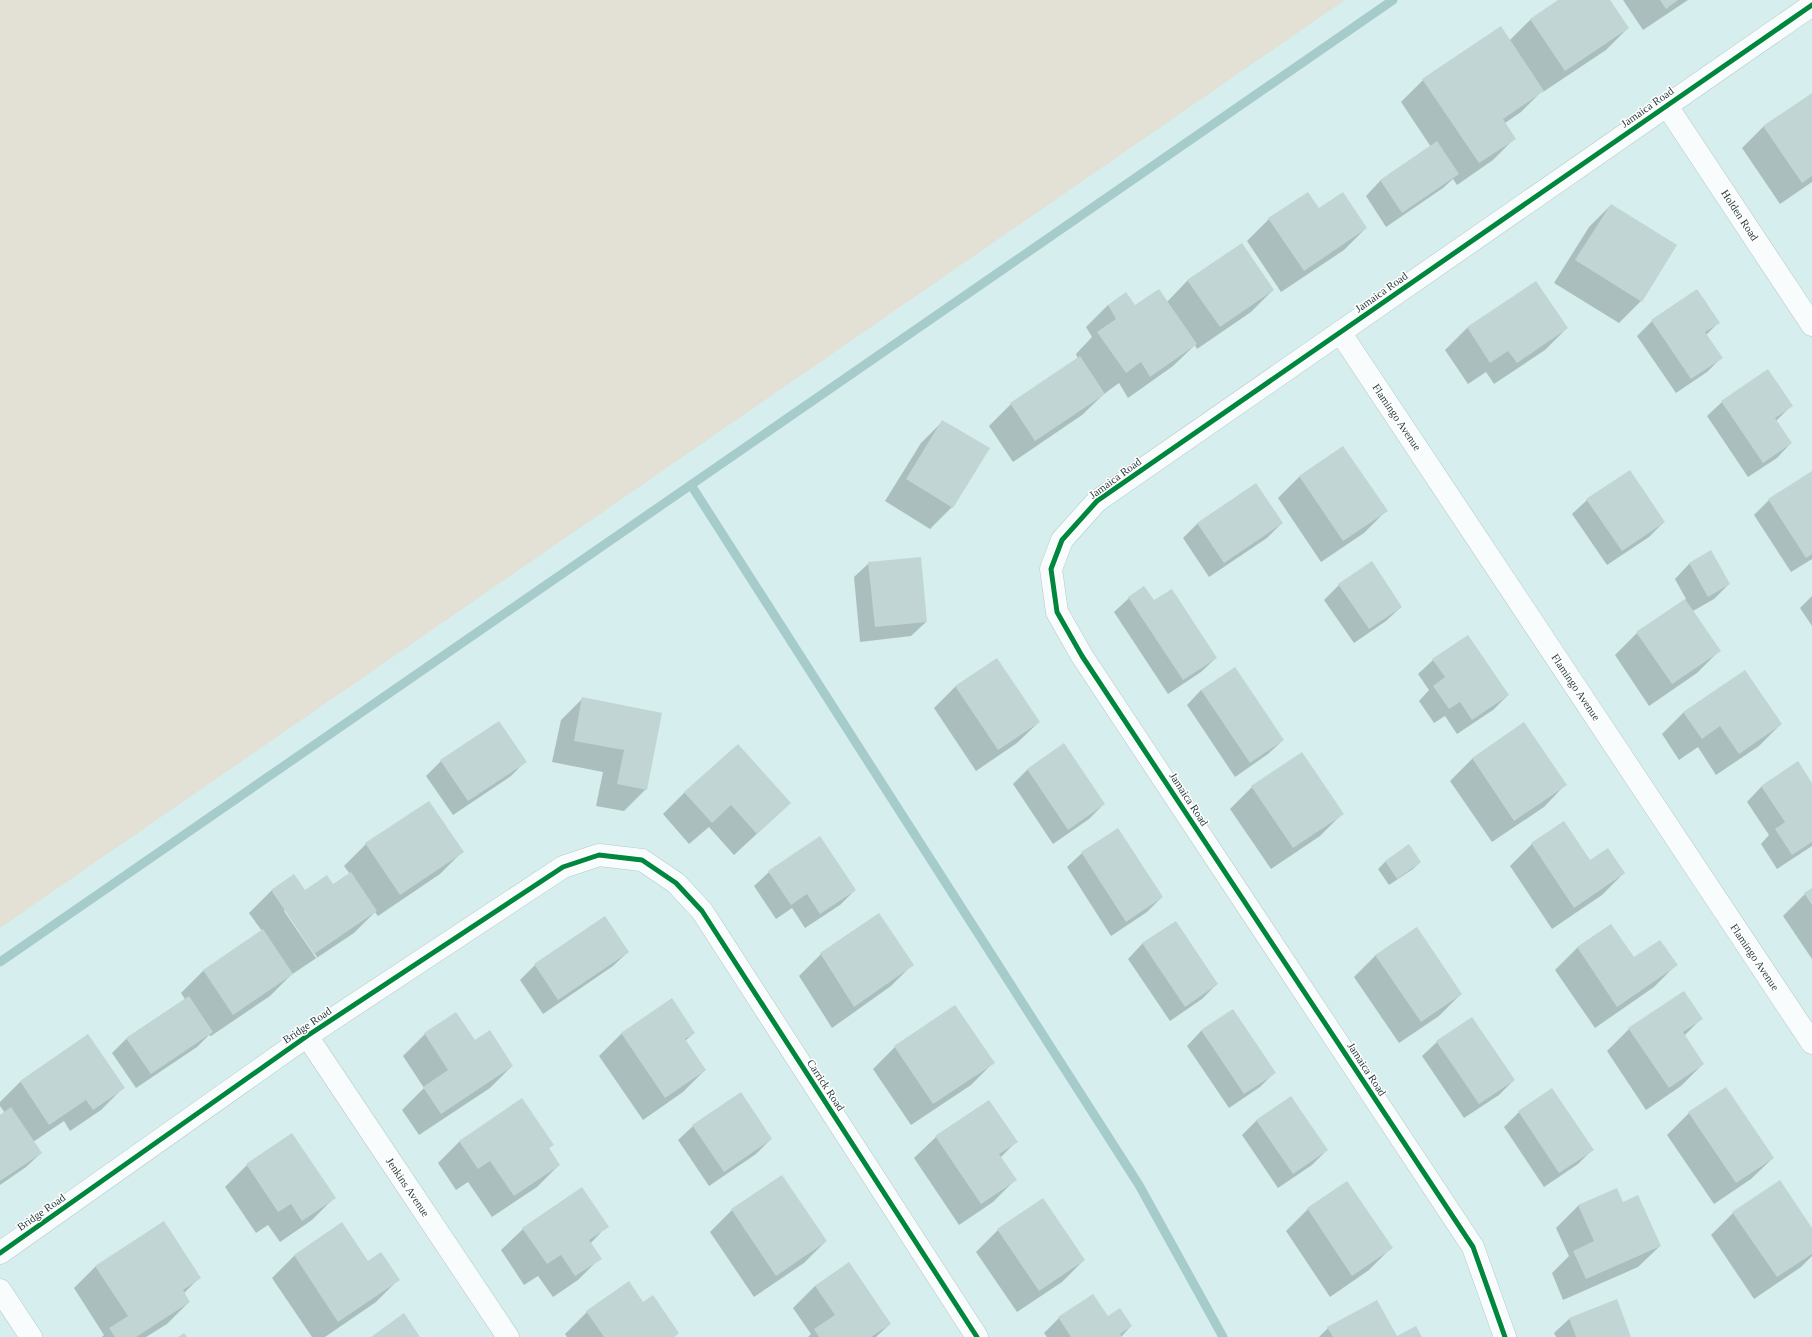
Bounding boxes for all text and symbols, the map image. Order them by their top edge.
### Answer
street label: Jamaica Road [1618,84,1676,130]
street label: Holden Road [1719,187,1761,243]
street label: Jamaica Road [1352,269,1410,315]
street label: Flamingo Avenue [1370,381,1424,453]
street label: Jamaica Road [1087,455,1144,501]
street label: Flamingo Avenue [1549,651,1603,723]
street label: Jamaica Road [1167,770,1211,828]
street label: Flamingo Avenue [1728,921,1782,993]
street label: Bridge Road [280,1004,334,1046]
street label: Jamaica Road [1345,1040,1389,1098]
street label: Carrick Road [805,1057,847,1113]
street label: Jenkins Avenue [384,1155,432,1219]
street label: Bridge Road [15,1191,68,1233]

